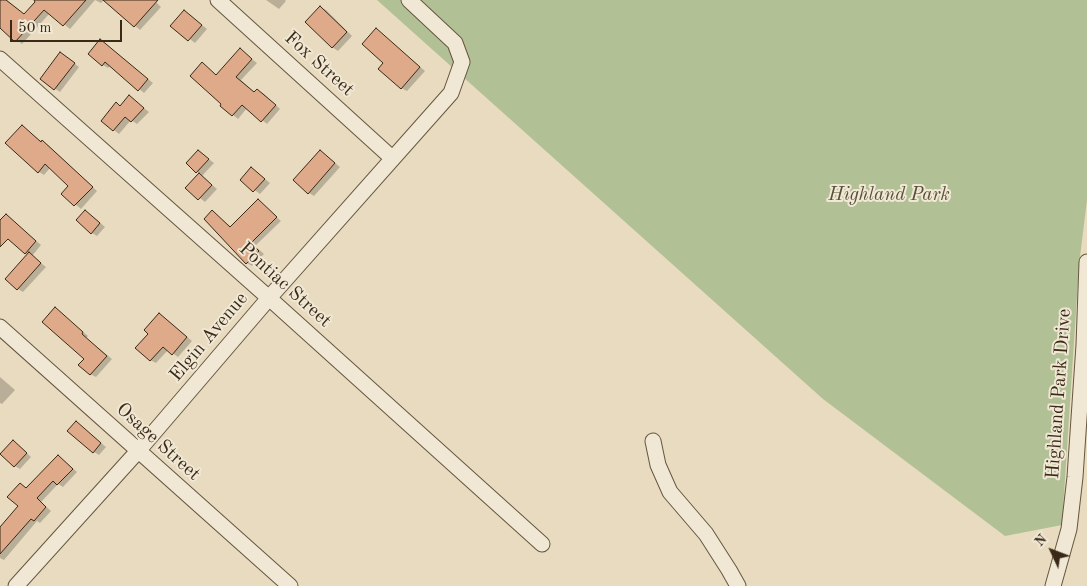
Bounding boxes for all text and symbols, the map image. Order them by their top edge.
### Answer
scale bar [12,10,125,42]
text: 50 m [18,21,52,36]
street label: Fox Street [279,27,359,101]
park label: Highland Park [828,184,950,206]
street label: Pontiac Street [234,237,336,333]
street label: Elgin Avenue [165,288,253,386]
street label: Highland Park Drive [1042,308,1076,480]
street label: Osage Street [111,398,205,486]
north arrow [1027,526,1077,576]
text: N [1032,532,1050,549]

